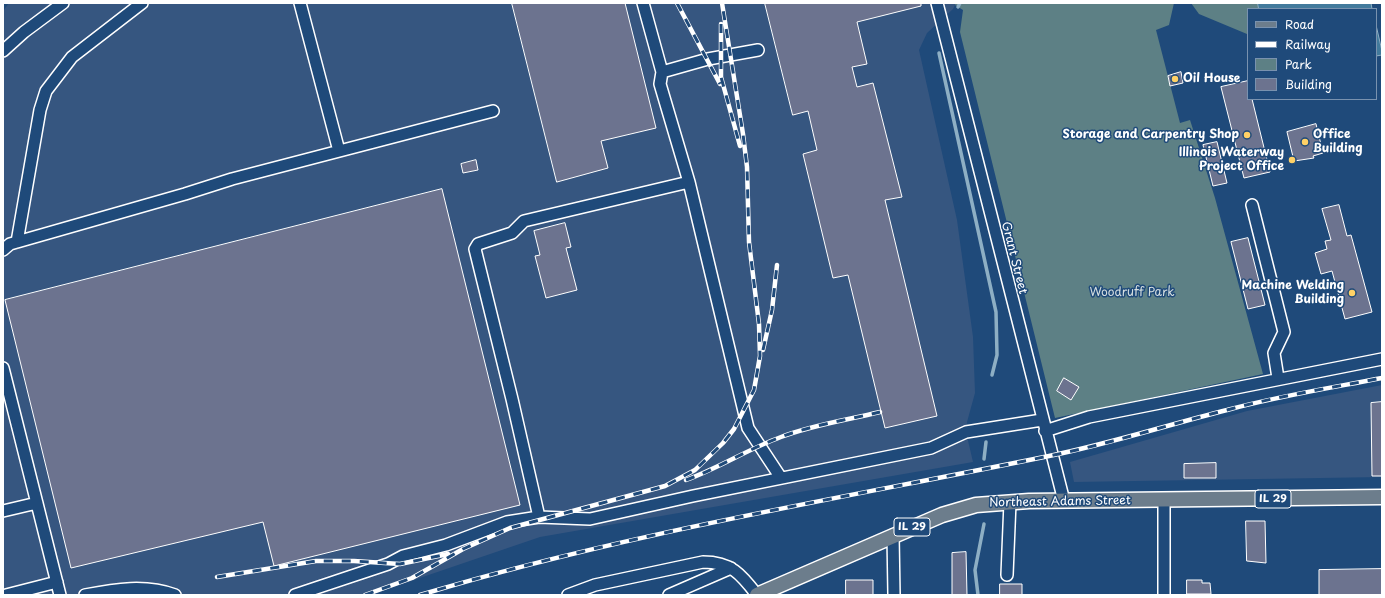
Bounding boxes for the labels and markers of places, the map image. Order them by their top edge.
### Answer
place label: Oil House [1183,72,1240,86]
marker: Oil House [1170,74,1180,84]
place label: Storage and Carpentry Shop [1062,128,1239,142]
place label: Office Building [1313,128,1362,156]
marker: Storage and Carpentry Shop [1242,130,1252,140]
marker: Office Building [1300,137,1310,147]
place label: Illinois Waterway Project Office [1179,146,1284,174]
marker: Illinois Waterway Project Office [1287,155,1297,165]
place label: Machine Welding Building [1242,279,1344,307]
marker: Machine Welding Building [1347,288,1357,298]

